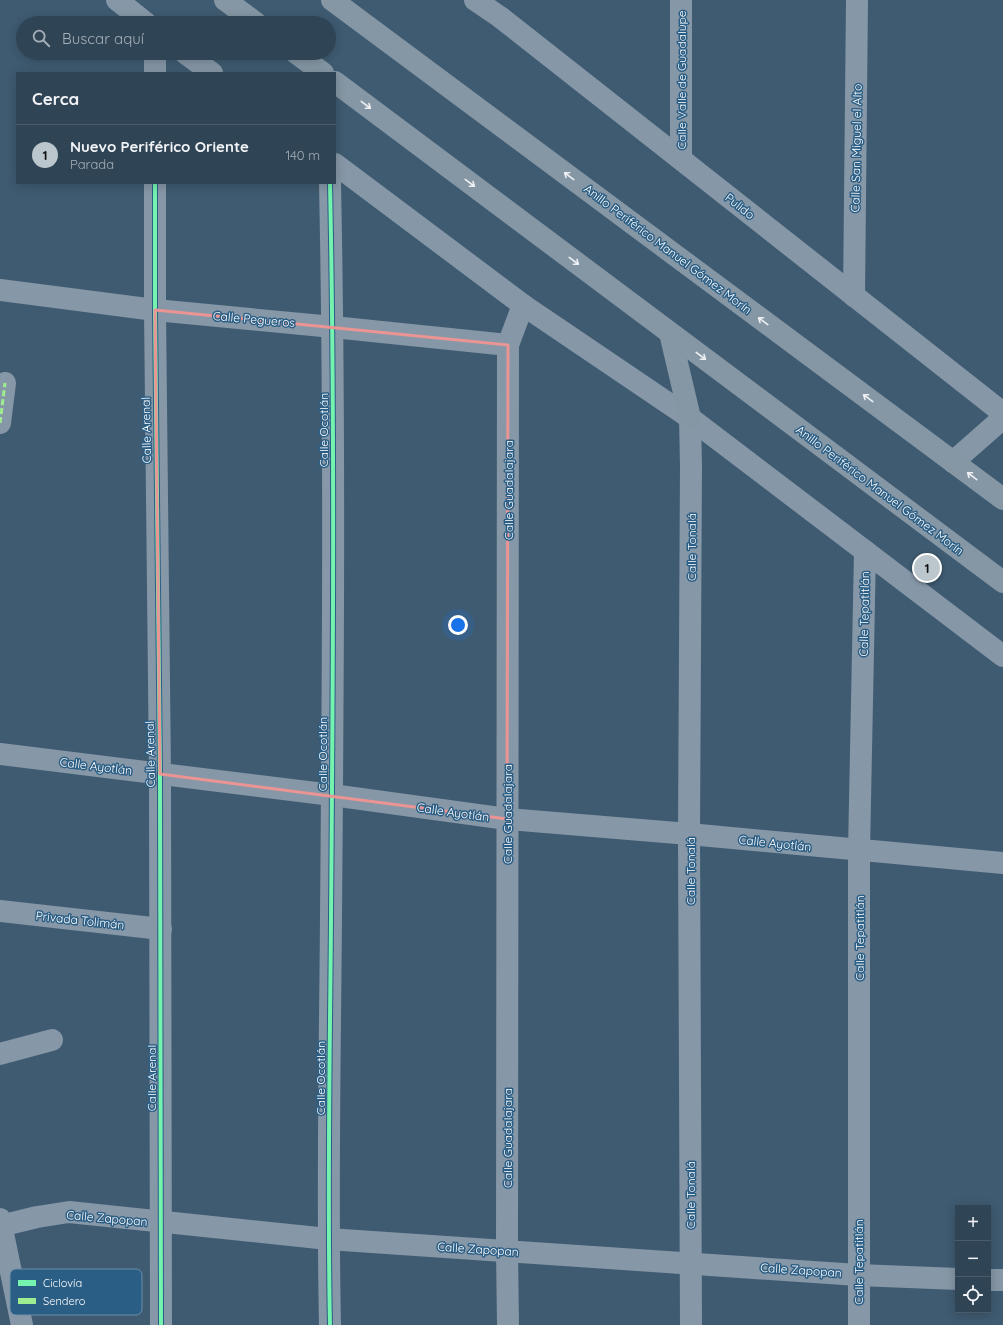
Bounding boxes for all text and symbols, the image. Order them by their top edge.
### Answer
street label: Calle Valle de Guadalupe [674,10,689,150]
search box [16,16,336,60]
icon: search [30,27,52,49]
text: Buscar aquí [62,29,144,48]
street label: Calle San Miguel el Alto [847,83,865,213]
text: Cerca [32,88,79,109]
one-way arrow [361,101,372,110]
text: Nuevo Periférico Oriente [70,137,249,156]
text: 1 [42,147,48,163]
text: 140 m [285,147,320,163]
text: Parada [70,156,114,172]
one-way arrow [564,172,575,180]
one-way arrow [465,179,476,188]
street label: Anillo Periférico Manuel Gómez Morín [581,181,755,317]
street label: Pulido [722,190,758,222]
one-way arrow [569,257,580,265]
street label: Calle Pegueros [212,308,296,330]
one-way arrow [758,316,769,325]
one-way arrow [695,352,706,360]
street label: Calle Ocotlán [316,393,331,467]
one-way arrow [862,394,873,402]
street label: Calle Arenal [138,397,154,463]
street label: Anillo Periférico Manuel Gómez Morín [793,422,967,558]
street label: Calle Guadalajara [501,440,516,540]
one-way arrow [966,472,977,480]
street label: Calle Tonalá [684,513,699,581]
pin: 1 [914,553,940,583]
street label: Calle Tepatitlán [856,571,872,657]
your location [448,615,468,635]
street label: Calle Ocotlán [315,717,330,791]
street label: Calle Arenal [142,721,158,787]
street label: Calle Ayotlán [59,754,133,778]
street label: Calle Guadalajara [500,764,515,864]
street label: Calle Ayotlán [416,799,490,825]
street label: Calle Ayotlán [738,832,812,854]
street label: Calle Tonalá [683,837,698,905]
street label: Calle Tepatitlán [852,895,867,981]
street label: Privada Tolimán [35,908,125,932]
street label: Calle Ocotlán [313,1041,328,1115]
street label: Calle Arenal [144,1045,159,1111]
street label: Calle Guadalajara [500,1088,515,1188]
street label: Calle Tonalá [683,1161,698,1229]
map controls [955,1205,991,1313]
button: + [955,1205,991,1241]
street label: Calle Zapopan [66,1207,148,1229]
street label: Calle Tepatitlán [851,1219,866,1305]
street label: Calle Zapopan [437,1239,519,1259]
button: − [955,1241,991,1277]
street label: Calle Zapopan [760,1260,842,1280]
legend [10,1269,142,1315]
text: Ciclovía [43,1276,82,1290]
button: locate [955,1277,991,1313]
text: Sendero [43,1294,86,1308]

